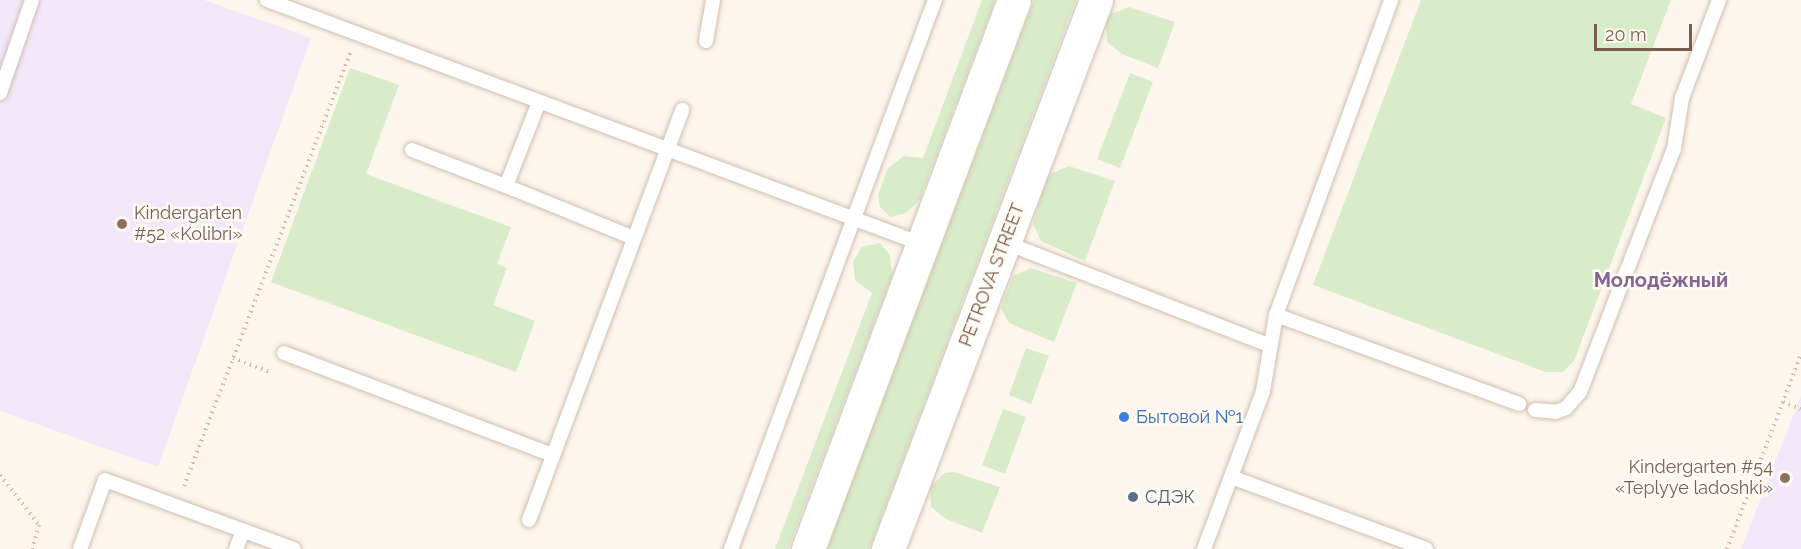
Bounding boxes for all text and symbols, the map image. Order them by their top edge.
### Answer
scale bar [1597,12,1694,50]
text: 20 m [1605,24,1647,45]
street label: PETROVA STREET [955,200,1029,350]
place label: Kindergarten #52 «Kolibri» [134,203,243,246]
marker: Kindergarten #52 «Kolibri» [115,217,129,231]
district label: Молодёжный [1594,268,1728,292]
place label: Бытовой №1 [1136,406,1243,428]
marker: Бытовой №1 [1117,410,1131,424]
place label: Kindergarten #54 «Teplyye ladoshki» [1615,457,1773,500]
marker: Kindergarten #54 «Teplyye ladoshki» [1778,471,1792,485]
place label: СДЭК [1145,486,1195,508]
marker: СДЭК [1126,490,1140,504]

